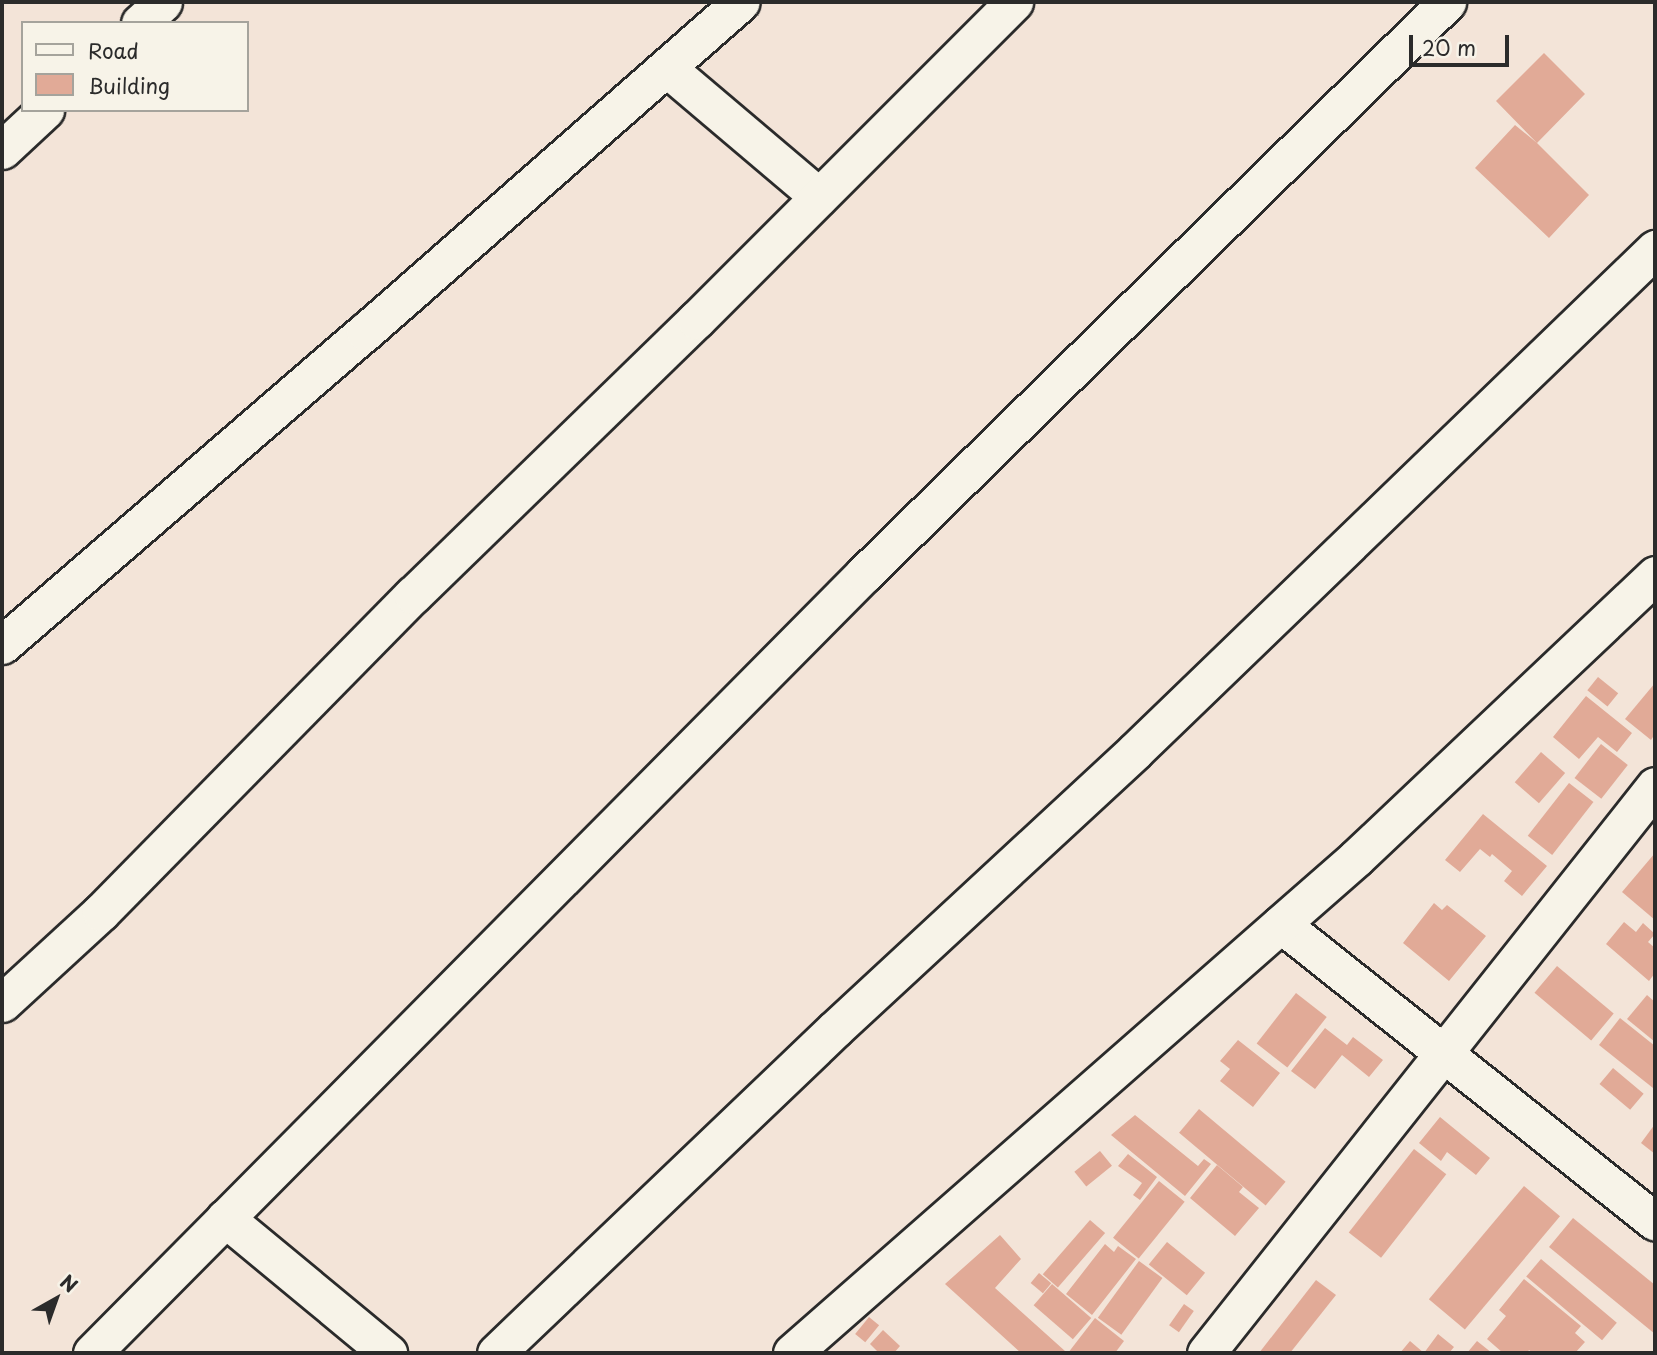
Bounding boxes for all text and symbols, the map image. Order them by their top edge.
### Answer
legend [21,21,248,112]
scale bar [1412,21,1512,65]
text: 20 m [1422,31,1476,63]
text: Road [88,34,139,66]
text: Building [88,69,170,101]
north arrow [21,1264,91,1334]
text: N [55,1267,84,1298]

